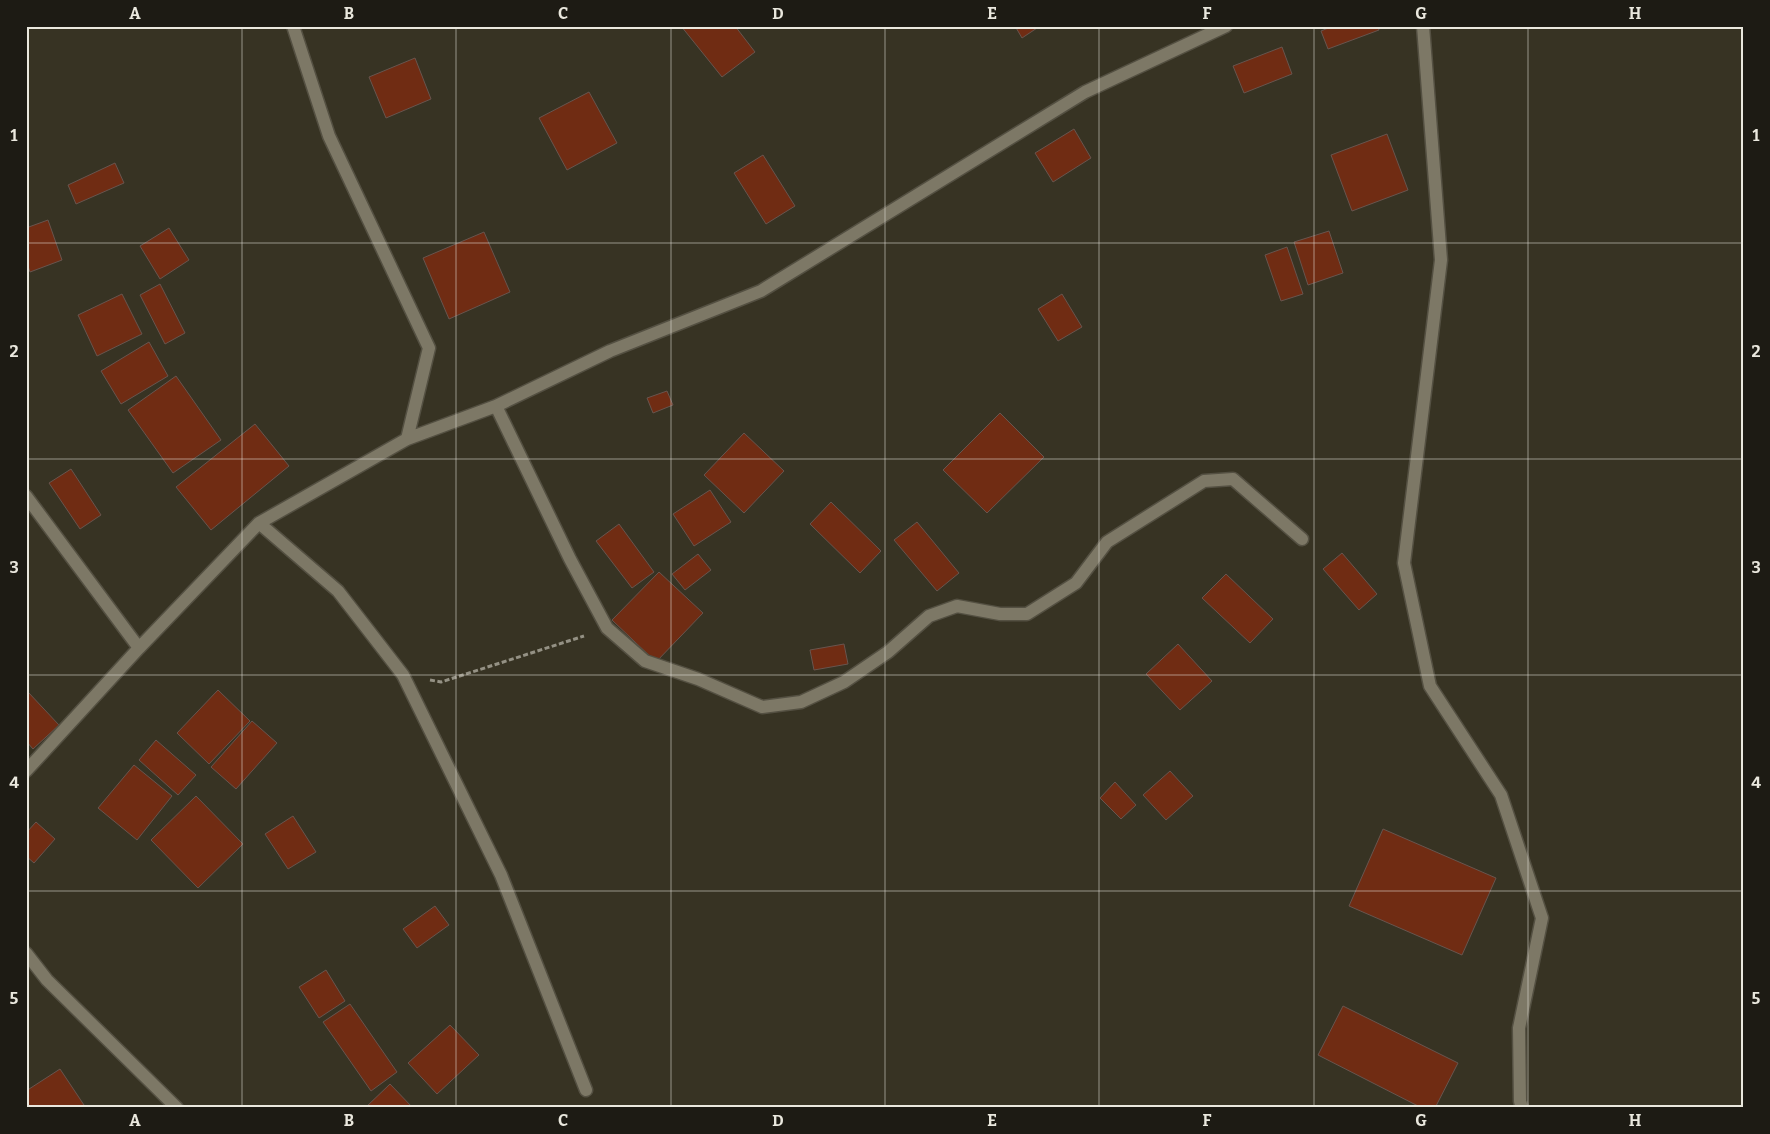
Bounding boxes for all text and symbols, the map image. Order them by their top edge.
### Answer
text: A [129,4,141,23]
text: B [344,4,354,23]
text: C [558,4,568,23]
text: D [772,4,784,23]
text: E [987,4,997,23]
text: F [1203,4,1212,23]
text: G [1415,4,1427,23]
text: H [1629,4,1642,23]
text: 1 [11,126,18,145]
text: 1 [1753,126,1760,145]
text: 2 [9,342,19,361]
text: 2 [1751,342,1761,361]
text: 3 [9,558,19,577]
text: 3 [1751,558,1761,577]
text: 4 [9,773,19,792]
text: 4 [1751,773,1761,792]
text: 5 [10,989,19,1008]
text: 5 [1752,989,1761,1008]
text: A [129,1111,141,1130]
text: B [344,1111,354,1130]
text: C [558,1111,568,1130]
text: D [772,1111,784,1130]
text: E [987,1111,997,1130]
text: F [1203,1111,1212,1130]
text: G [1415,1111,1427,1130]
text: H [1629,1111,1642,1130]

